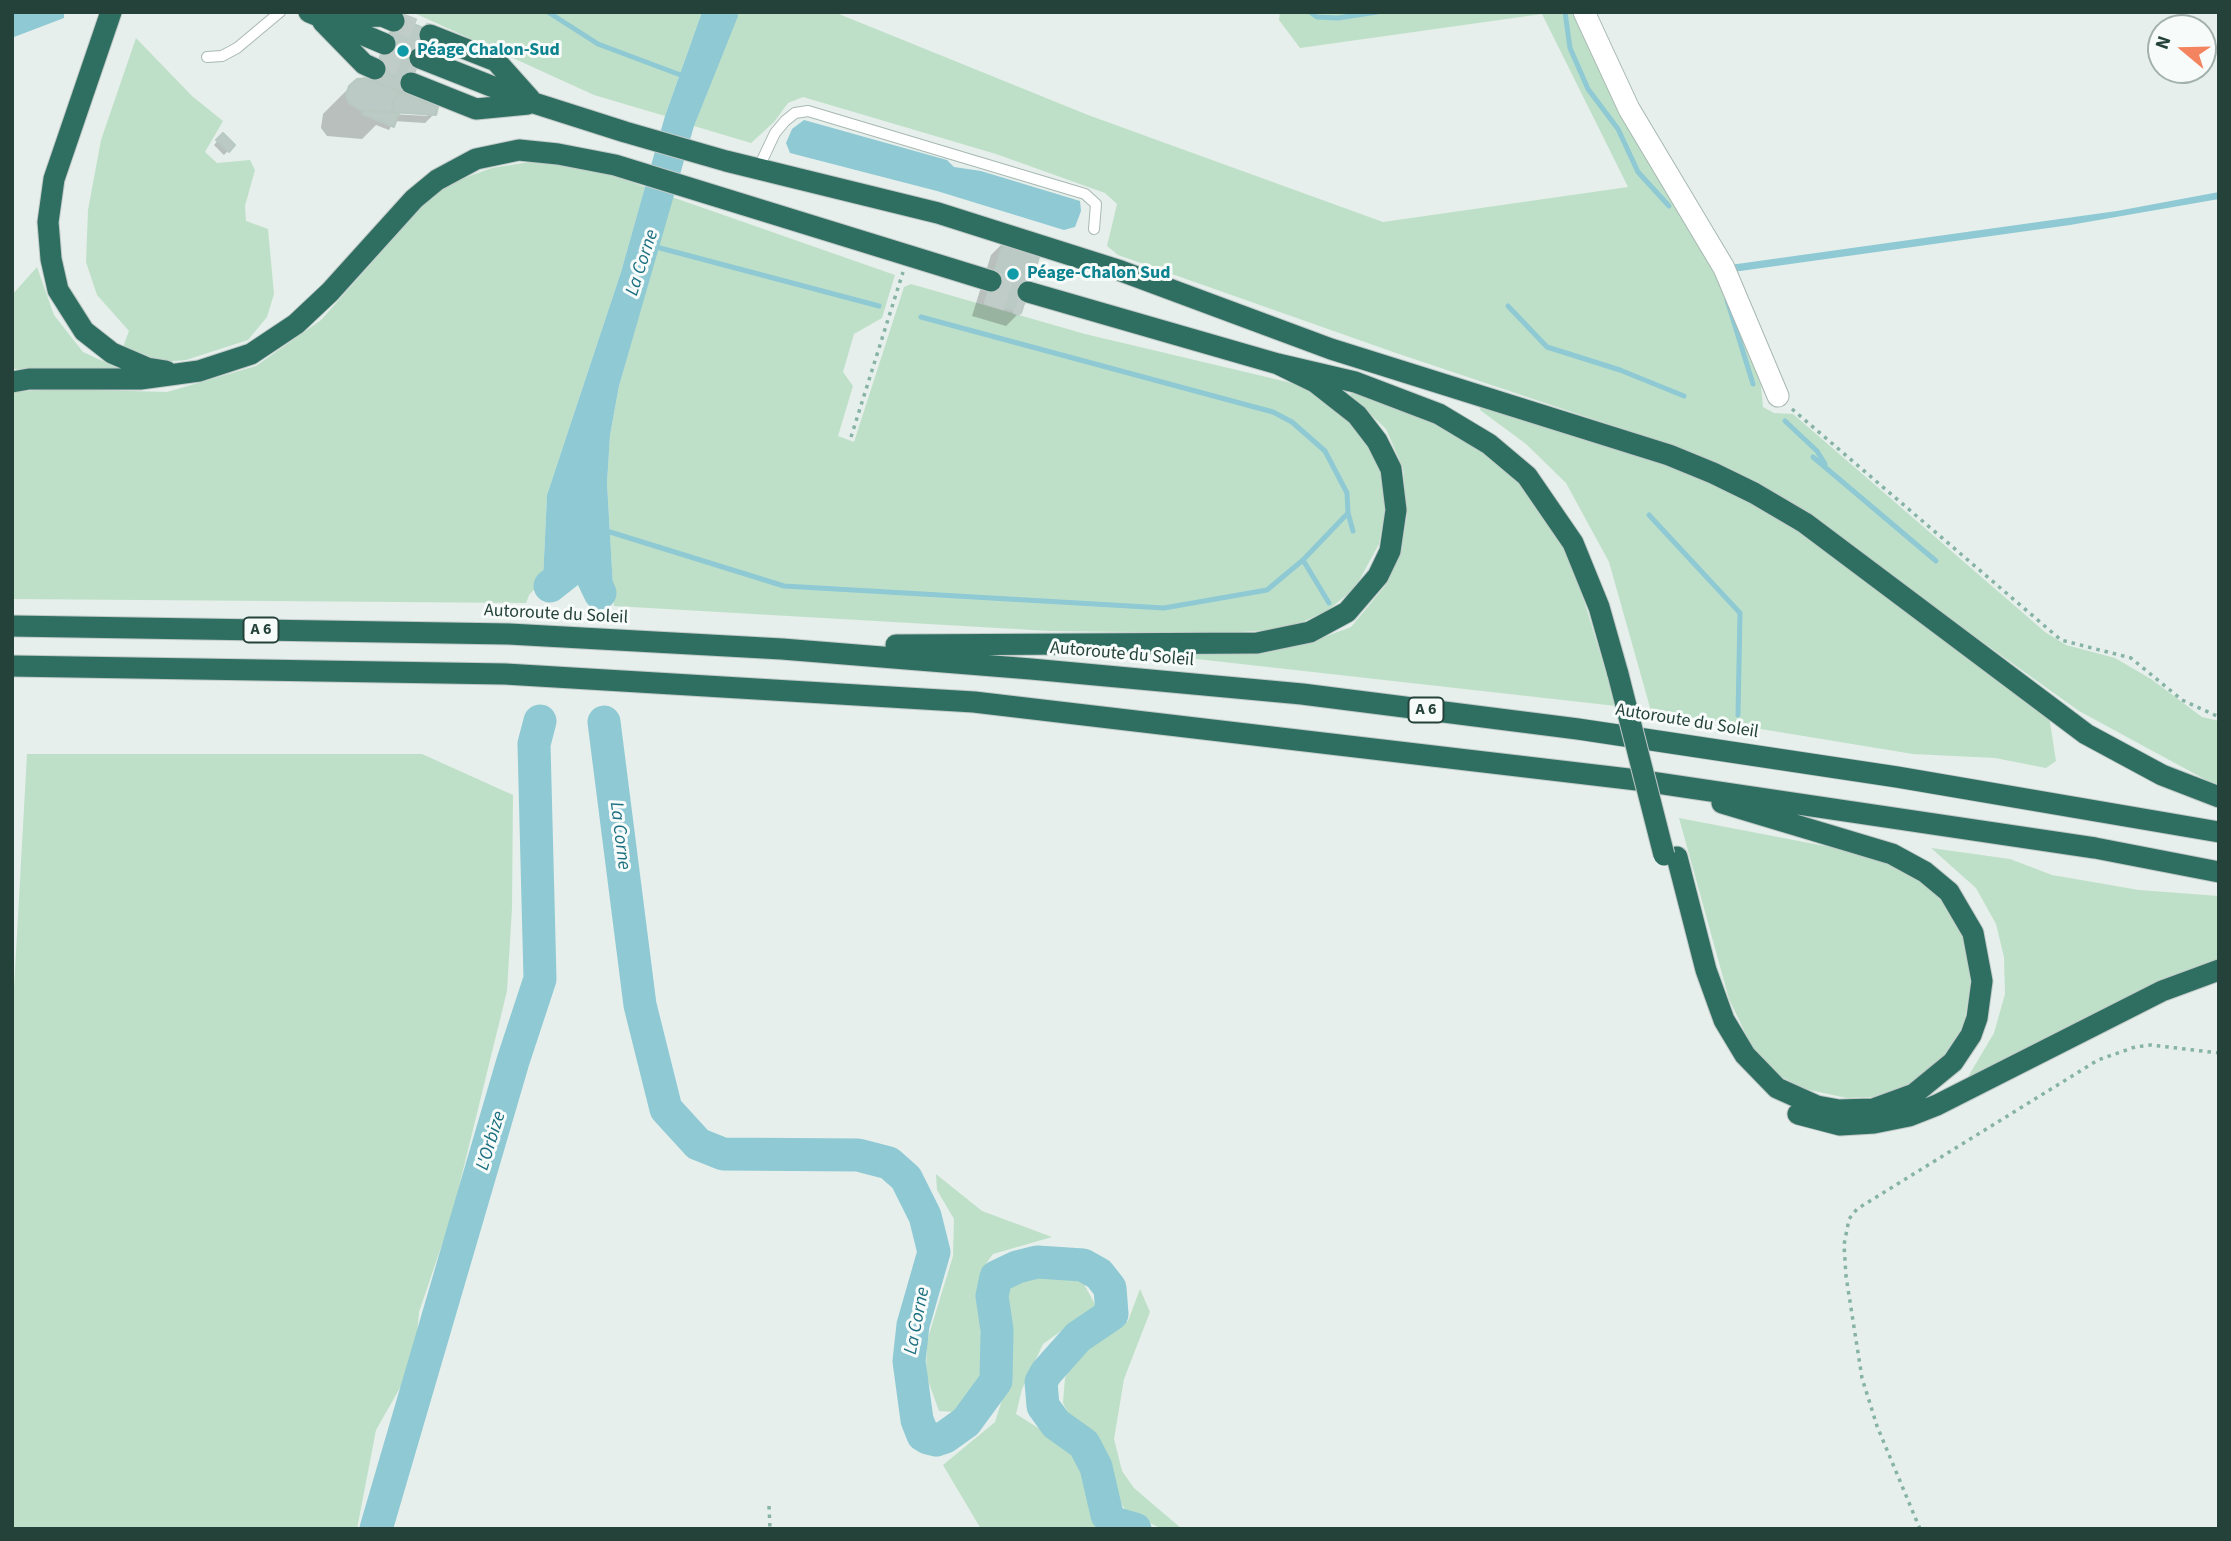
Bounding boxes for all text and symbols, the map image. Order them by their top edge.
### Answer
north arrow [2147,14,2217,84]
text: N [2149,32,2178,53]
place label: Péage Chalon-Sud [417,40,560,62]
marker: Péage Chalon-Sud [395,43,411,59]
water label: La Corne [622,227,664,299]
place label: Péage-Chalon Sud [1027,263,1171,285]
marker: Péage-Chalon Sud [1005,266,1021,282]
street label: Autoroute du Soleil [483,600,629,630]
road number: A 6 [244,618,278,642]
street label: Autoroute du Soleil [1049,638,1195,672]
road number: A 6 [1408,698,1444,722]
street label: Autoroute du Soleil [1614,700,1760,744]
water label: La Corne [604,801,634,871]
water label: L'Orbize [472,1109,512,1173]
water label: La Corne [900,1285,936,1357]

